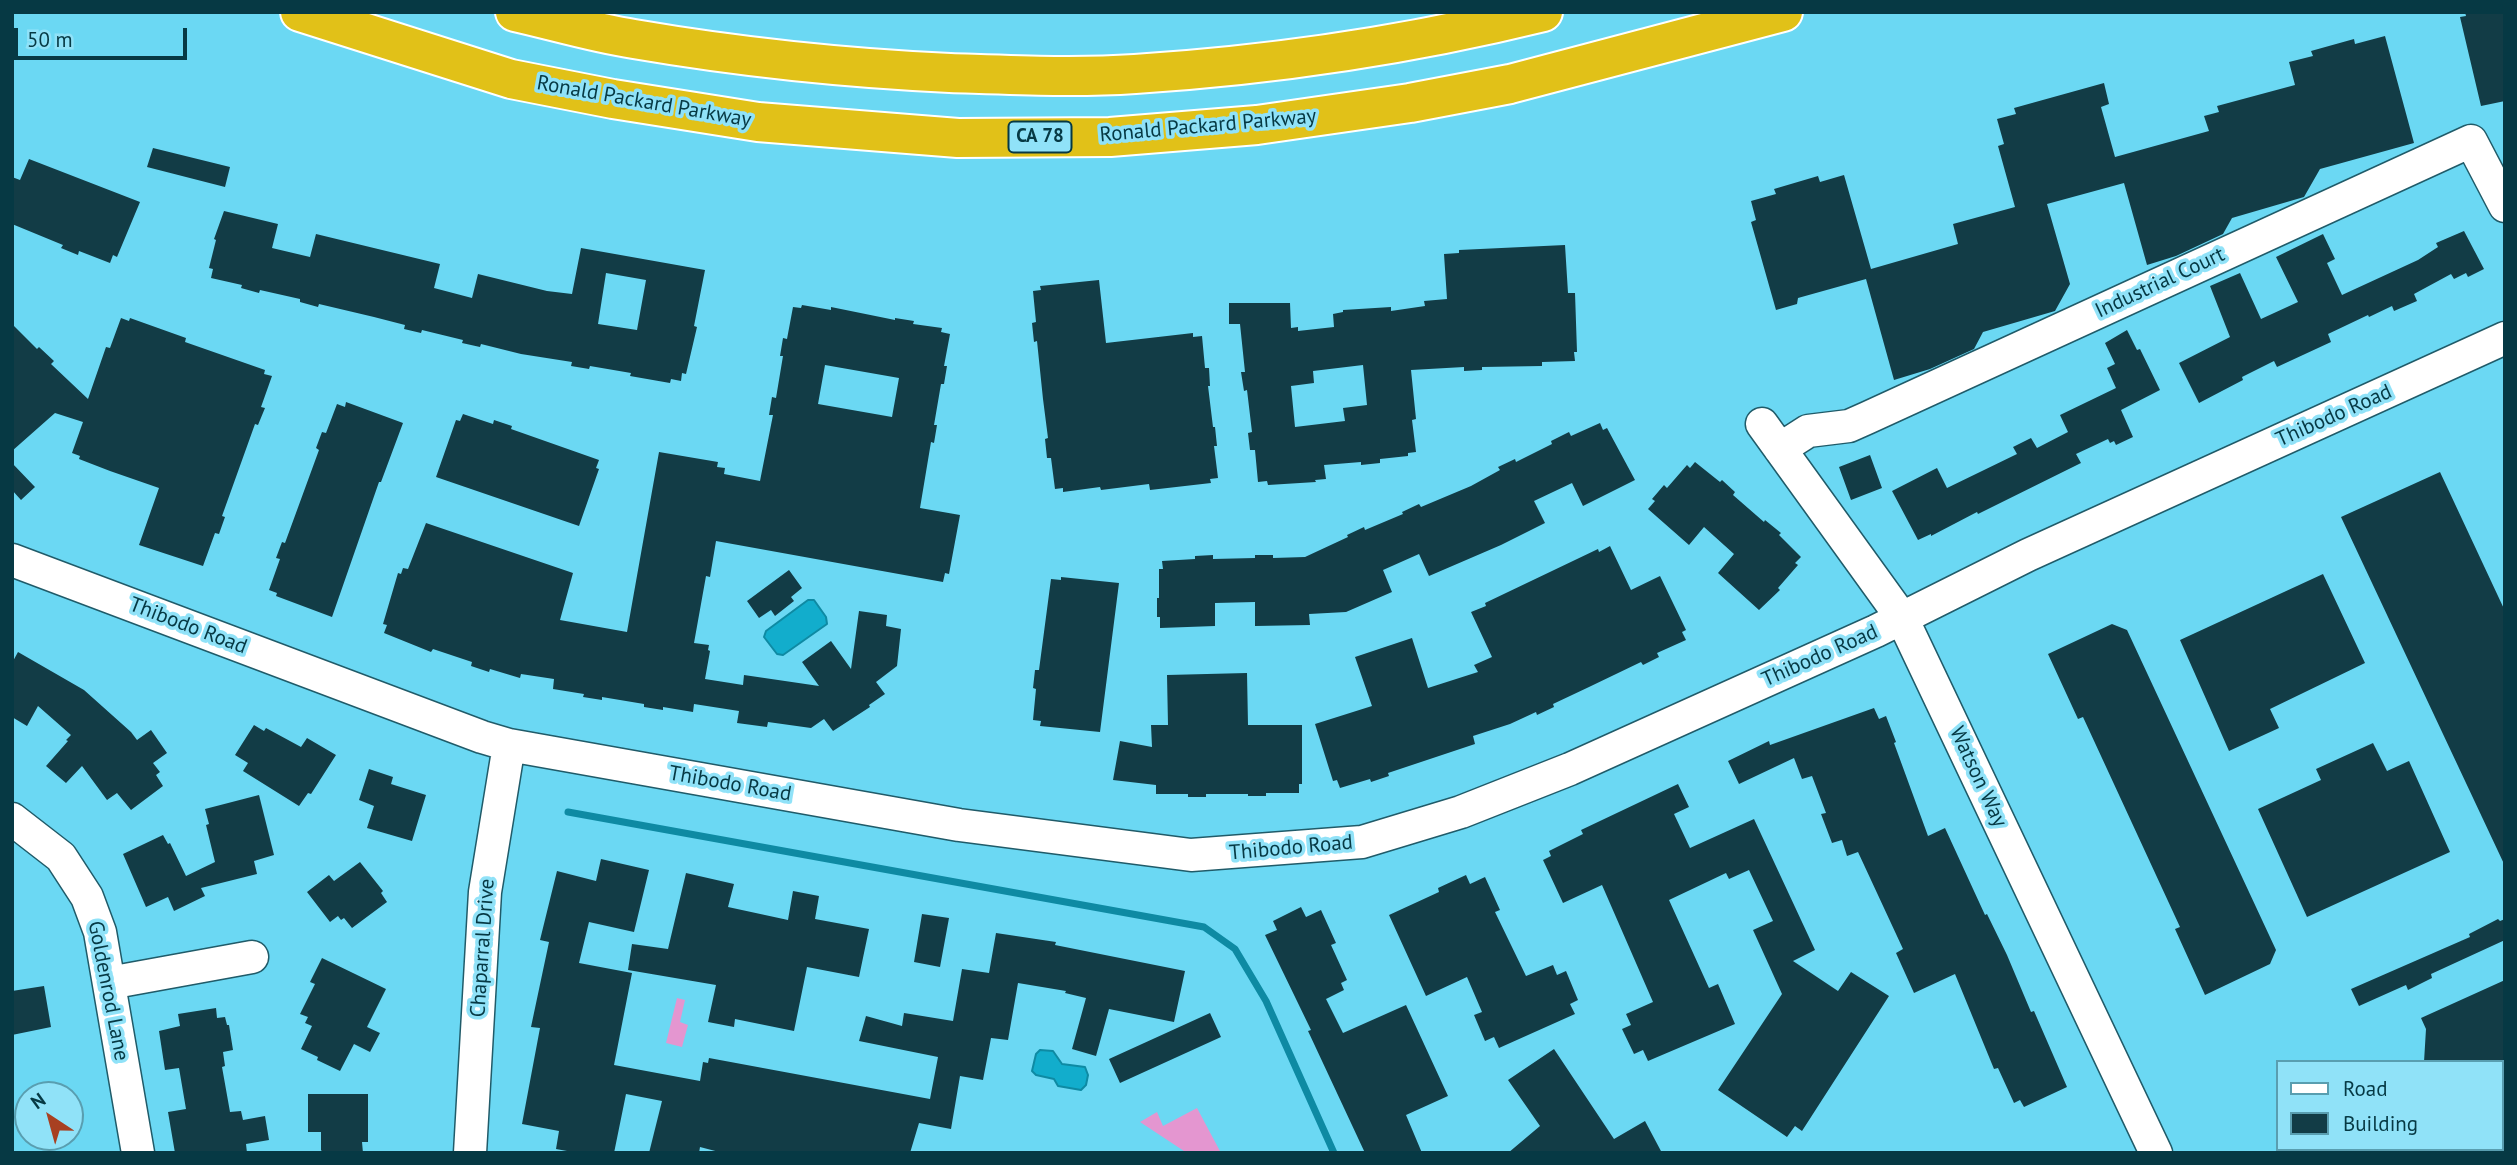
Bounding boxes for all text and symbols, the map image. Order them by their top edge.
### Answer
scale bar [18,14,191,58]
text: 50 m [27,26,73,53]
street label: Ronald Packard Parkway [535,71,753,133]
street label: Ronald Packard Parkway [1099,104,1317,148]
road number: CA 78 [1009,122,1072,153]
street label: Industrial Court [2091,242,2229,324]
street label: Thibodo Road [2272,379,2396,453]
street label: Thibodo Road [126,592,250,660]
street label: Thibodo Road [1758,619,1882,693]
street label: Watson Way [1944,723,2012,831]
street label: Thibodo Road [667,761,793,807]
street label: Thibodo Road [1228,830,1354,866]
street label: Chaparral Drive [466,878,500,1018]
street label: Goldenrod Lane [82,919,134,1063]
legend [2276,1060,2503,1151]
text: Road [2343,1075,2387,1102]
north arrow [14,1081,84,1151]
text: N [26,1087,50,1114]
text: Building [2343,1110,2418,1137]

